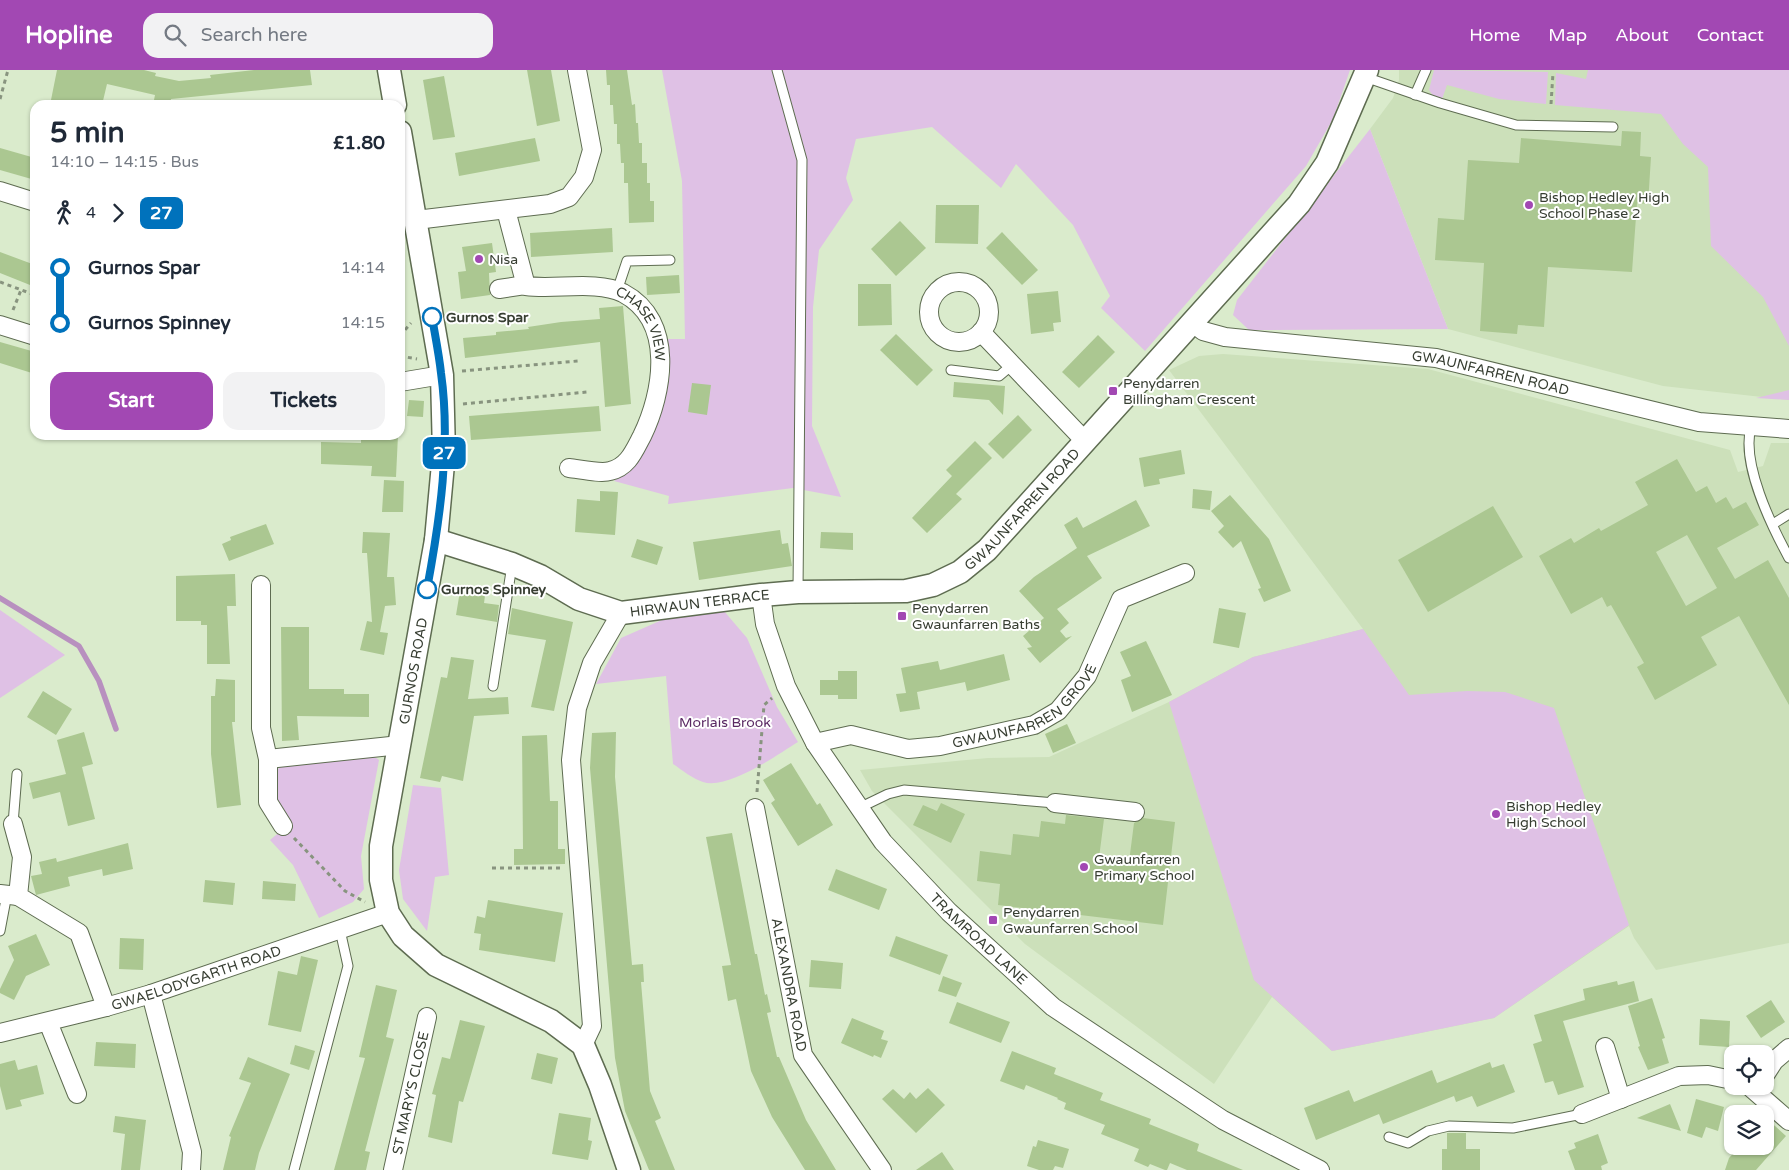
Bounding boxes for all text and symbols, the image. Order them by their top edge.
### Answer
search box [143,13,493,58]
text: Hopline [25,21,113,50]
icon: search [161,21,189,49]
text: Search here [201,24,308,46]
text: Home [1469,24,1520,46]
text: Map [1548,24,1587,46]
text: About [1615,24,1669,46]
text: Contact [1697,24,1764,46]
text: 5 min [50,116,125,150]
text: £1.80 [333,132,385,154]
text: 14:10 – 14:15 · Bus [50,152,199,172]
place label: Bishop Hedley High School Phase 2 [1539,189,1669,222]
icon: walk [50,199,78,227]
icon: forward [104,199,132,227]
marker: Bishop Hedley High School Phase 2 [1523,199,1535,211]
text: 27 [150,202,173,224]
text: 4 [86,203,96,223]
place label: Nisa [489,251,518,268]
marker: Nisa [473,253,485,265]
text: Gurnos Spar [88,257,200,279]
text: 14:14 [341,258,385,278]
street label: CHASE VIEW [613,283,668,362]
marker: Gurnos Spar [422,307,442,327]
place label: Gurnos Spar [446,309,529,326]
text: Gurnos Spinney [88,312,231,334]
text: 14:15 [341,313,385,333]
street label: GWAUNFARREN ROAD [1411,348,1571,399]
button: Start [50,372,213,430]
button: Tickets [223,372,385,430]
place label: Penydarren Billingham Crescent [1123,375,1256,408]
marker: Penydarren Billingham Crescent [1107,385,1119,397]
line badge: 27 [422,437,466,469]
text: 27 [433,442,455,464]
street label: GWAUNFARREN ROAD [961,445,1083,574]
marker: Gurnos Spinney [417,579,437,599]
place label: Gurnos Spinney [441,581,547,598]
street label: HIRWAUN TERRACE [629,586,770,621]
place label: Penydarren Gwaunfarren Baths [912,600,1040,633]
marker: Penydarren Gwaunfarren Baths [896,610,908,622]
street label: GURNOS ROAD [396,616,431,726]
street label: GWAUNFARREN GROVE [951,661,1100,752]
park label: Morlais Brook [679,714,771,731]
place label: Bishop Hedley High School [1506,798,1602,831]
marker: Bishop Hedley High School [1490,808,1502,820]
place label: Gwaunfarren Primary School [1094,851,1195,884]
marker: Gwaunfarren Primary School [1078,861,1090,873]
street label: TRAMROAD LANE [926,890,1031,988]
place label: Penydarren Gwaunfarren School [1003,904,1138,937]
marker: Penydarren Gwaunfarren School [987,914,999,926]
street label: ALEXANDRA ROAD [768,917,810,1053]
street label: GWAELODYGARTH ROAD [109,942,284,1014]
street label: ST MARY'S CLOSE [389,1030,433,1156]
map controls [1724,1045,1774,1155]
button: locate [1724,1045,1774,1095]
button: layers [1724,1105,1774,1155]

